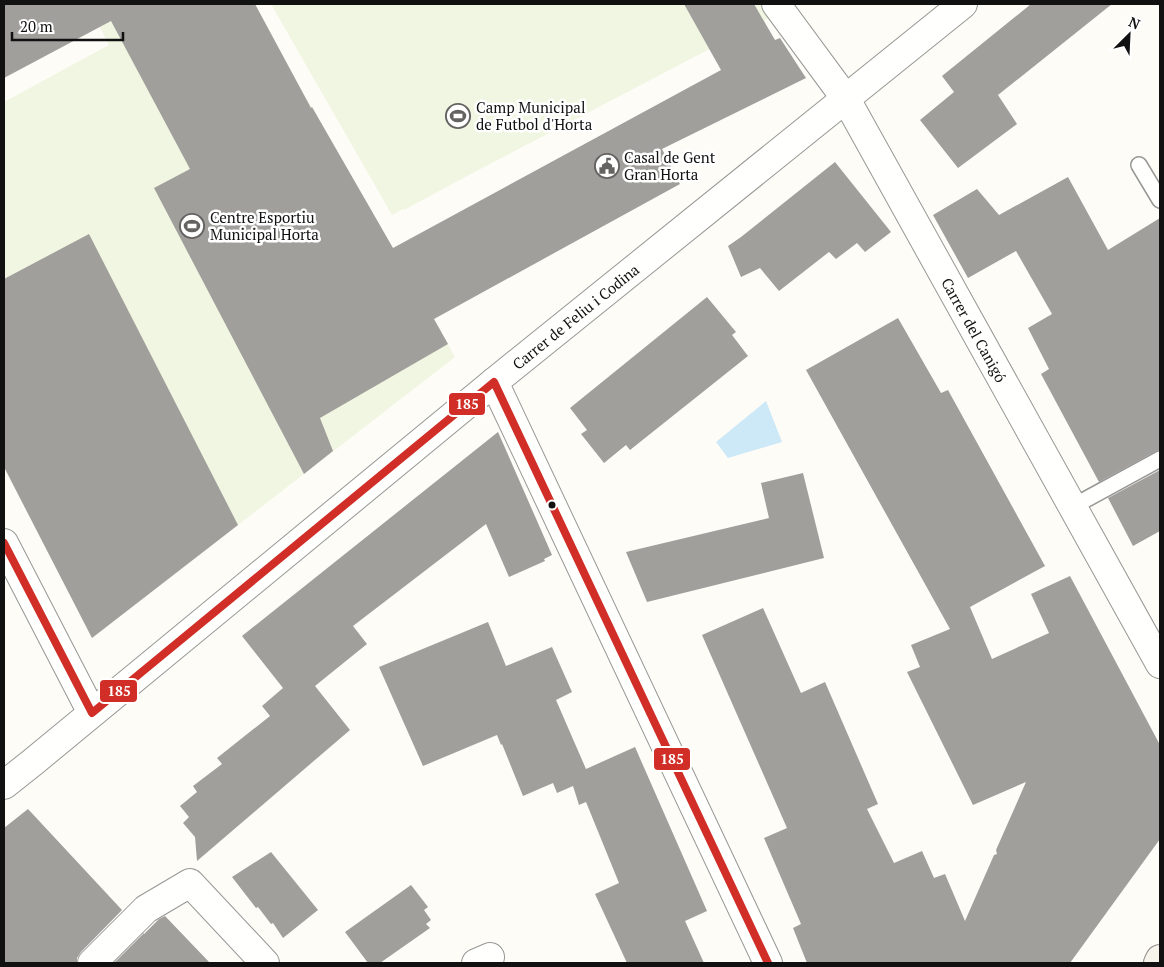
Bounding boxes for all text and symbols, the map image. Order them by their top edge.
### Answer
scale bar [12,10,124,42]
north arrow [1104,10,1154,60]
text: N [1126,12,1144,34]
text: 20 m [20,16,53,36]
place label: Camp Municipal de Futbol d'Horta [476,97,593,134]
sports icon: Camp Municipal de Futbol d'Horta [445,103,471,129]
place label: Casal de Gent Gran Horta [624,147,716,184]
public building icon: Casal de Gent Gran Horta [594,153,620,179]
place label: Centre Esportiu Municipal Horta [210,207,319,244]
sports icon: Centre Esportiu Municipal Horta [179,213,205,239]
street label: Carrer de Feliu i Codina [508,259,643,374]
street label: Carrer del Canigó [937,274,1011,386]
line badge: 185 [448,392,486,416]
text: 185 [455,394,479,413]
unlabelled marker [547,500,557,510]
line badge: 185 [99,679,138,703]
text: 185 [107,681,131,700]
line badge: 185 [653,747,691,771]
text: 185 [660,749,684,768]

